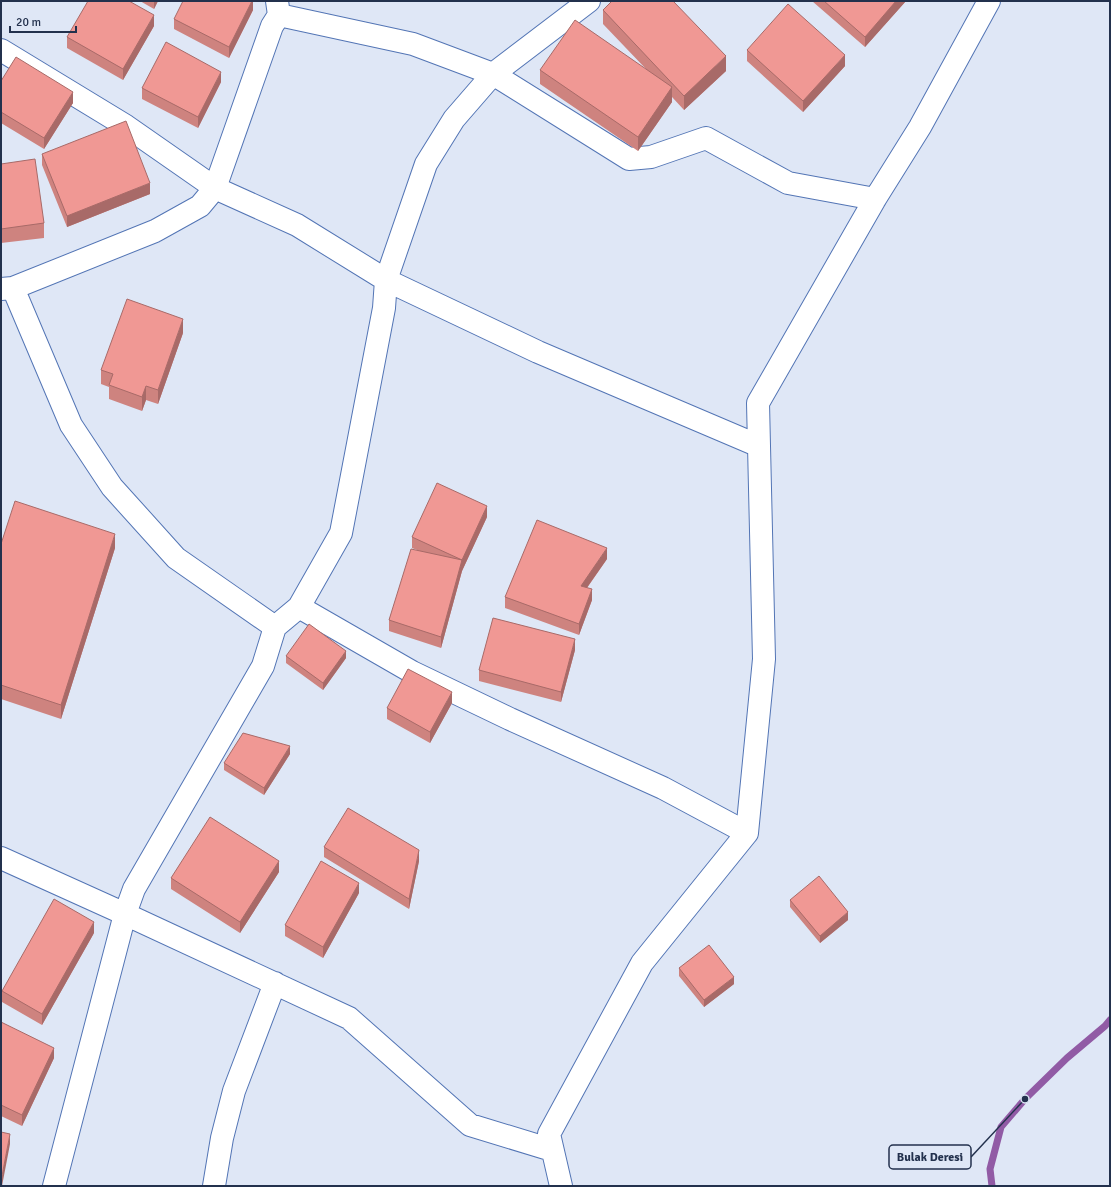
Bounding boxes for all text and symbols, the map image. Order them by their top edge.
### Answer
scale bar [10,8,76,34]
text: 20 m [16,15,41,30]
callout: Bulak Deresi [889,1145,971,1169]
text: Bulak Deresi [897,1150,963,1165]

